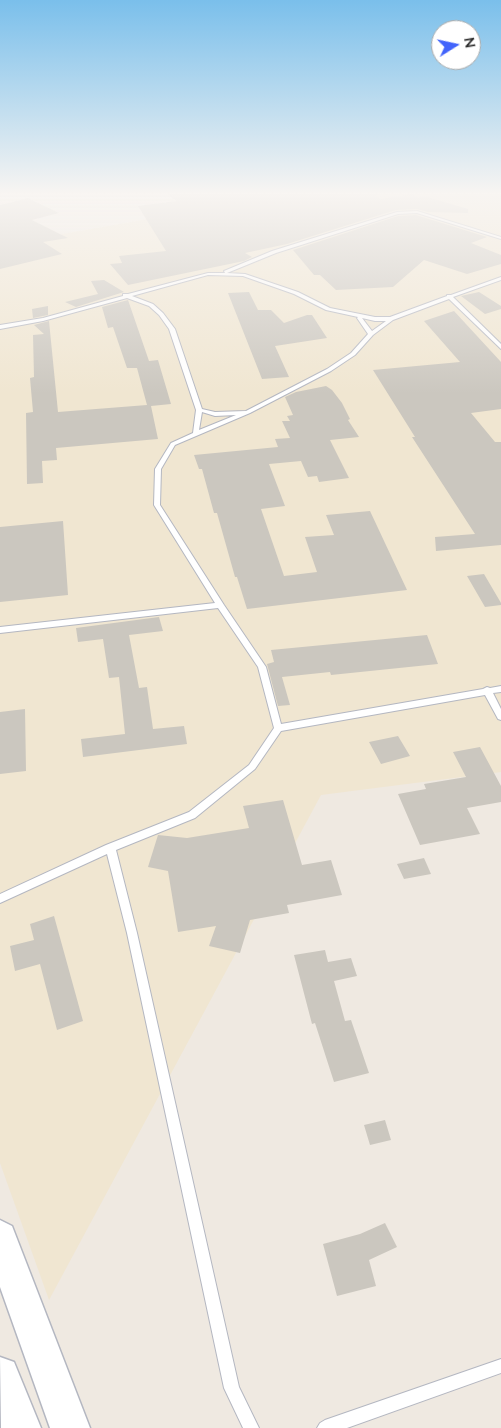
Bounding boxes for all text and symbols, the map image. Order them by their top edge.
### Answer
north arrow [431,20,481,70]
text: N [460,36,480,49]

